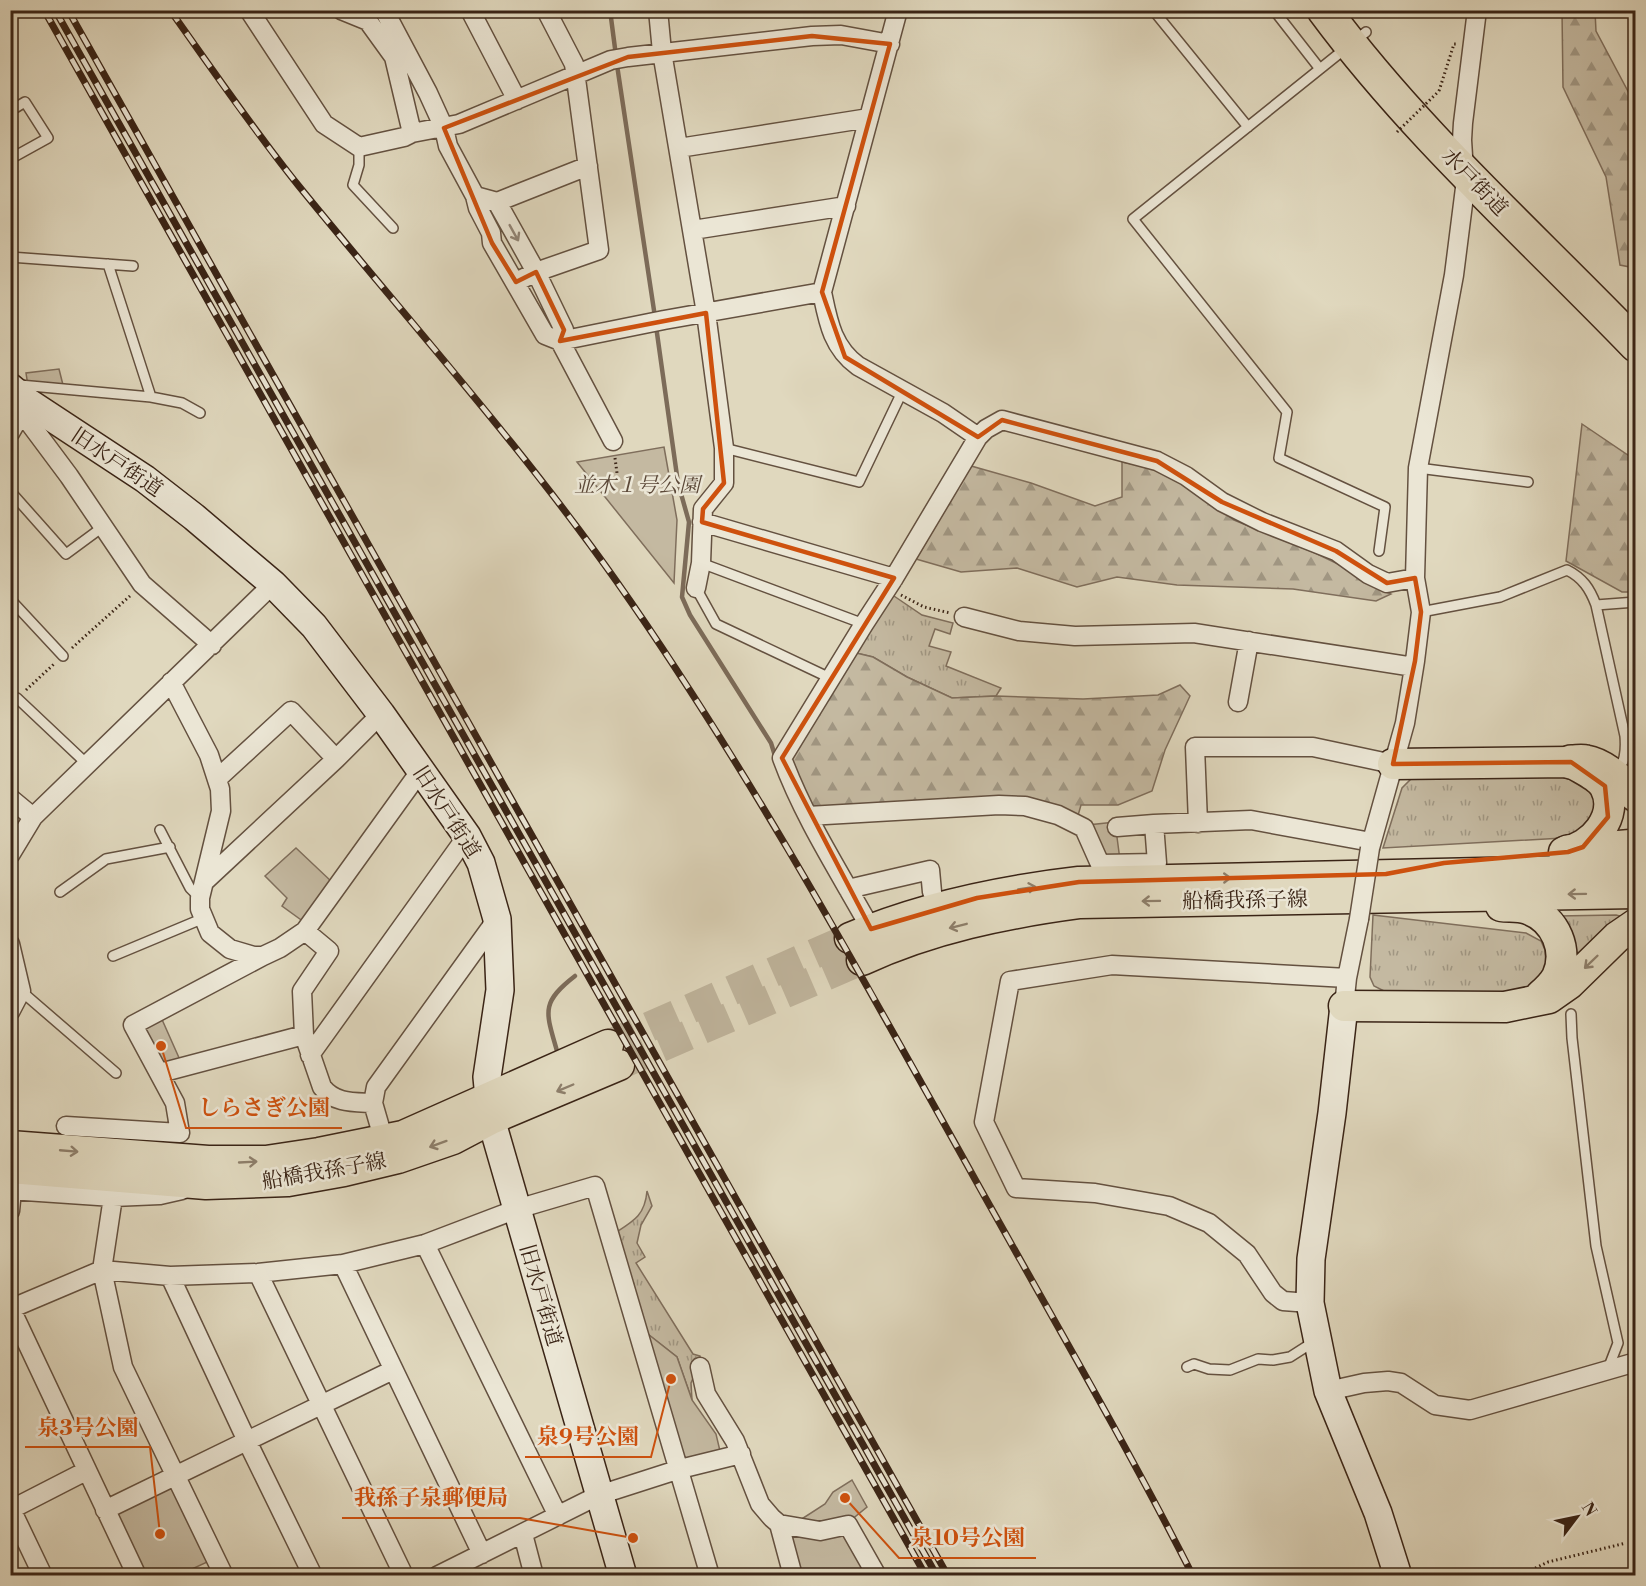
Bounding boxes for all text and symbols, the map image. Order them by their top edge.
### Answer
street label: 水戸街道 [1436,143,1513,222]
one-way arrow [509,224,520,242]
street label: 旧水戸街道 [66,423,167,503]
park label: 並木１号公園 [574,473,703,499]
street label: 旧水戸街道 [407,761,486,864]
one-way arrow [1211,872,1231,884]
one-way arrow [1017,883,1037,894]
street label: 船橋我孫子線 [1182,887,1308,915]
one-way arrow [1568,888,1588,900]
one-way arrow [1142,895,1162,907]
one-way arrow [949,920,968,932]
one-way arrow [1584,955,1599,969]
one-way arrow [556,1083,575,1094]
callout: しらさぎ公園 [186,1088,342,1128]
text: しらさぎ公園 [198,1095,330,1122]
one-way arrow [429,1139,448,1150]
one-way arrow [58,1146,78,1157]
street label: 船橋我孫子線 [260,1148,388,1196]
one-way arrow [238,1156,258,1167]
street label: 旧水戸街道 [513,1241,567,1349]
callout: 泉3号公園 [25,1407,150,1447]
text: 泉3号公園 [37,1415,139,1442]
callout: 泉9号公園 [525,1417,651,1457]
text: 泉9号公園 [537,1424,639,1451]
callout: 我孫子泉郵便局 [342,1478,520,1518]
text: 我孫子泉郵便局 [354,1485,508,1512]
north arrow [1547,1487,1607,1547]
text: N [1577,1499,1601,1521]
callout: 泉10号公園 [899,1518,1036,1558]
text: 泉10号公園 [911,1525,1025,1552]

